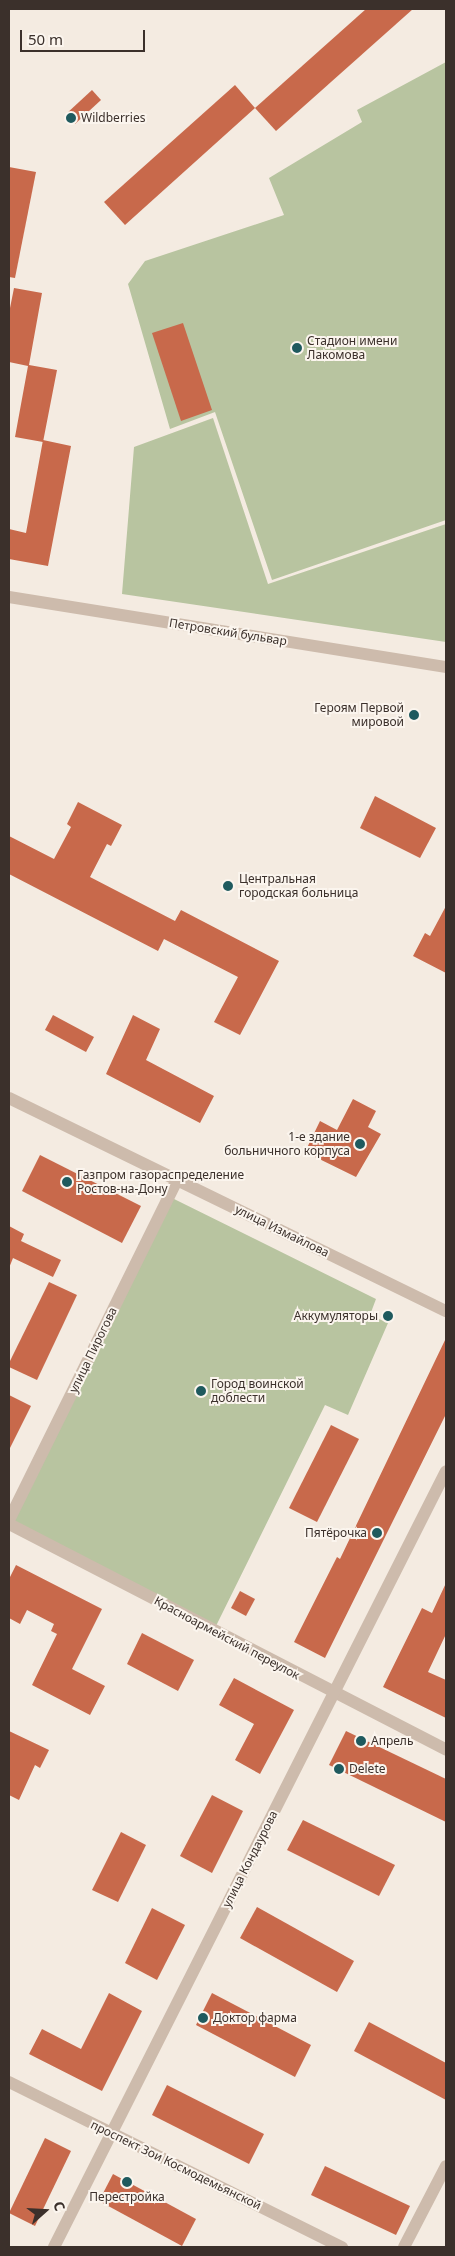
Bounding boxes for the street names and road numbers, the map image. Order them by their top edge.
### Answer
street label: Петровский бульвар [168,616,288,648]
street label: улица Измайлова [233,1202,331,1260]
street label: улица Пирогова [66,1305,120,1395]
street label: Красноармейский переулок [152,1593,302,1683]
street label: улица Кондаурова [219,1808,281,1910]
street label: проспект Зои Космодемьянской [88,2117,264,2213]

